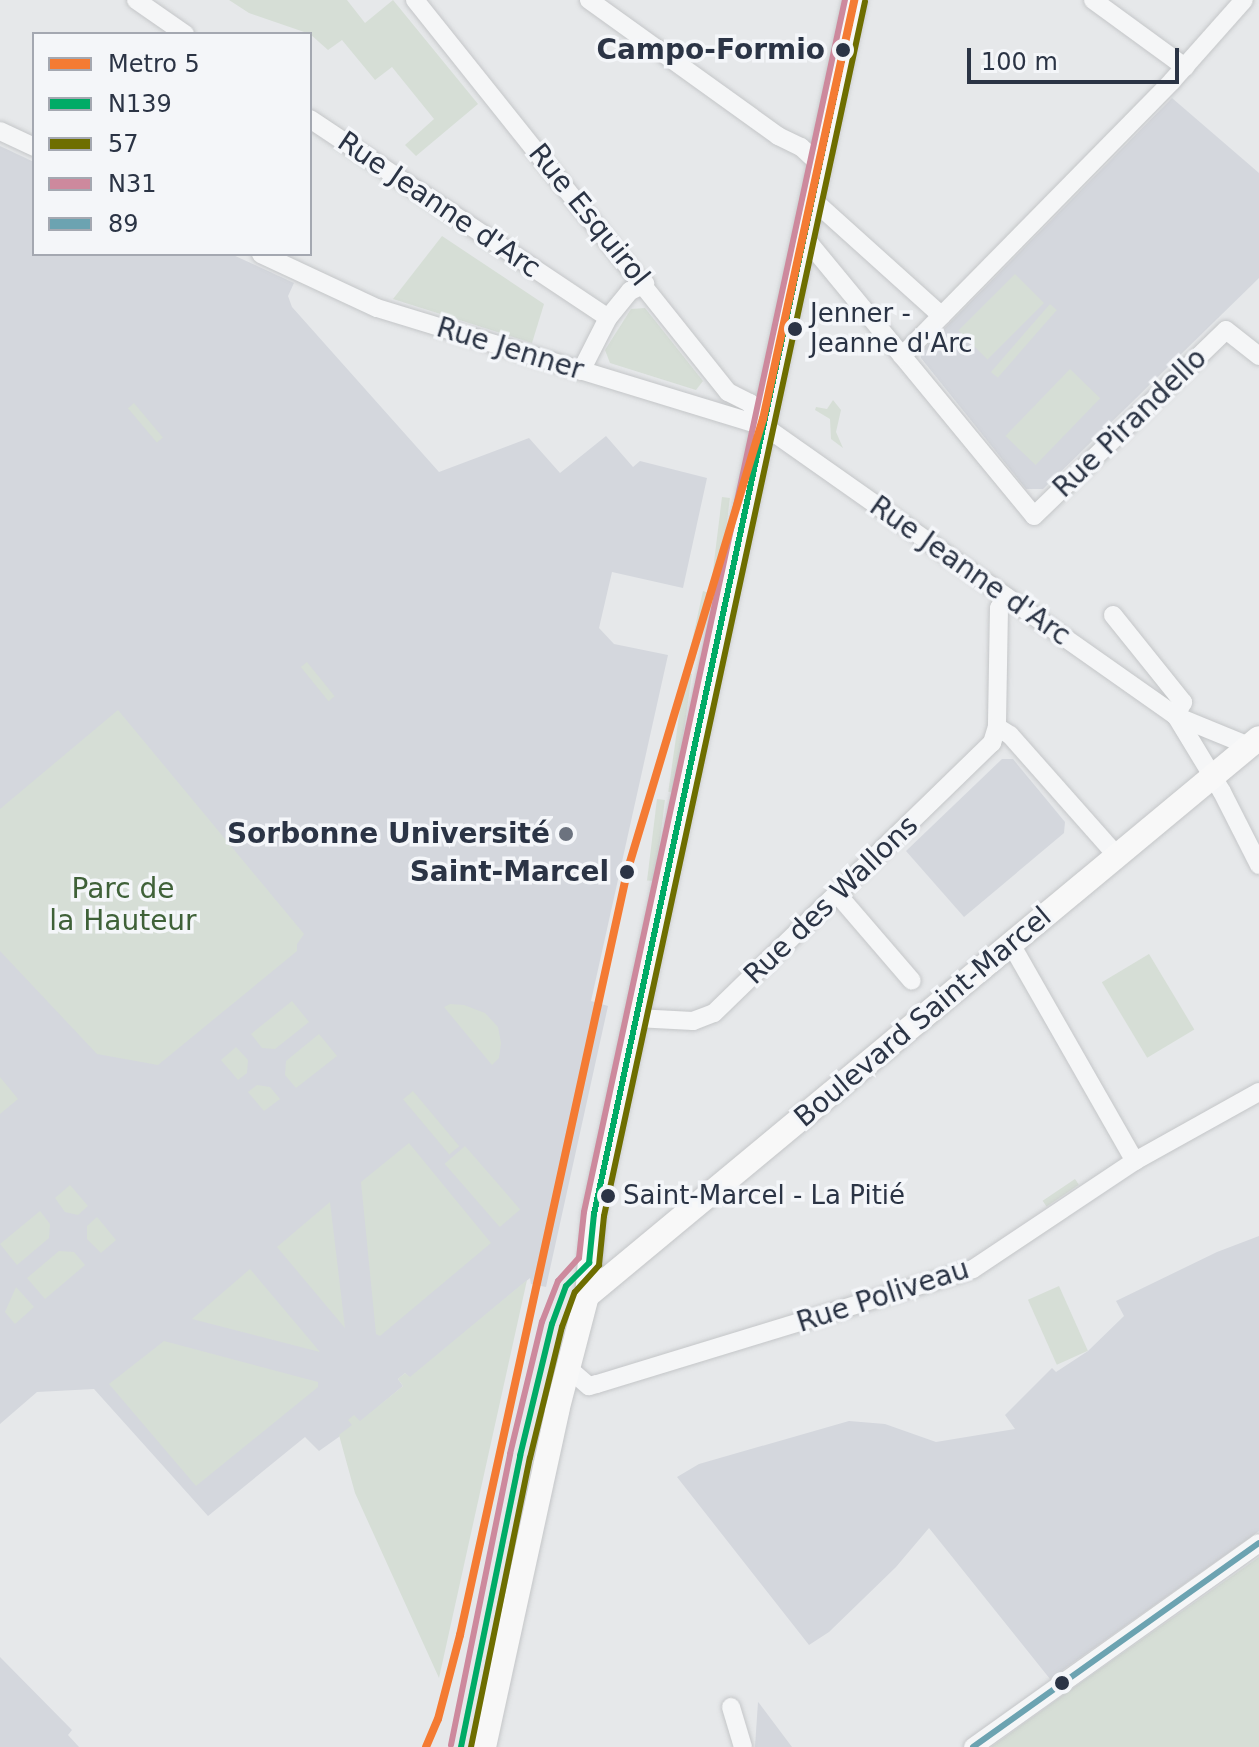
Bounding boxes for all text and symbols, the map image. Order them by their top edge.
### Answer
legend [32,32,312,256]
scale bar [971,32,1183,82]
place label: Campo-Formio [596,33,825,67]
marker: Campo-Formio [832,39,854,61]
text: 100 m [981,48,1058,76]
text: Metro 5 [108,50,200,78]
text: N139 [108,90,172,118]
street label: Rue Jeanne d'Arc [331,125,547,285]
text: 57 [108,130,139,158]
street label: Rue Esquirol [521,137,657,293]
text: N31 [108,170,157,198]
text: 89 [108,210,139,238]
place label: Jenner - Jeanne d'Arc [810,298,973,360]
street label: Rue Jenner [433,311,587,387]
marker: Jenner - Jeanne d'Arc [787,321,803,337]
street label: Rue Pirandello [1046,341,1214,505]
street label: Rue Jeanne d'Arc [863,489,1077,653]
street label: Rue des Wallons [737,809,925,991]
place label: Sorbonne Université [227,817,550,851]
marker: Sorbonne Université [557,825,575,843]
place label: Saint-Marcel [410,855,609,889]
marker: Saint-Marcel [616,861,638,883]
park label: Parc de la Hauteur [49,872,197,938]
street label: Boulevard Saint-Marcel [788,900,1058,1134]
place label: Saint-Marcel - La Pitié [623,1180,905,1212]
marker: Saint-Marcel - La Pitié [600,1188,616,1204]
street label: Rue Poliveau [793,1252,973,1340]
unlabelled marker [1054,1675,1070,1691]

